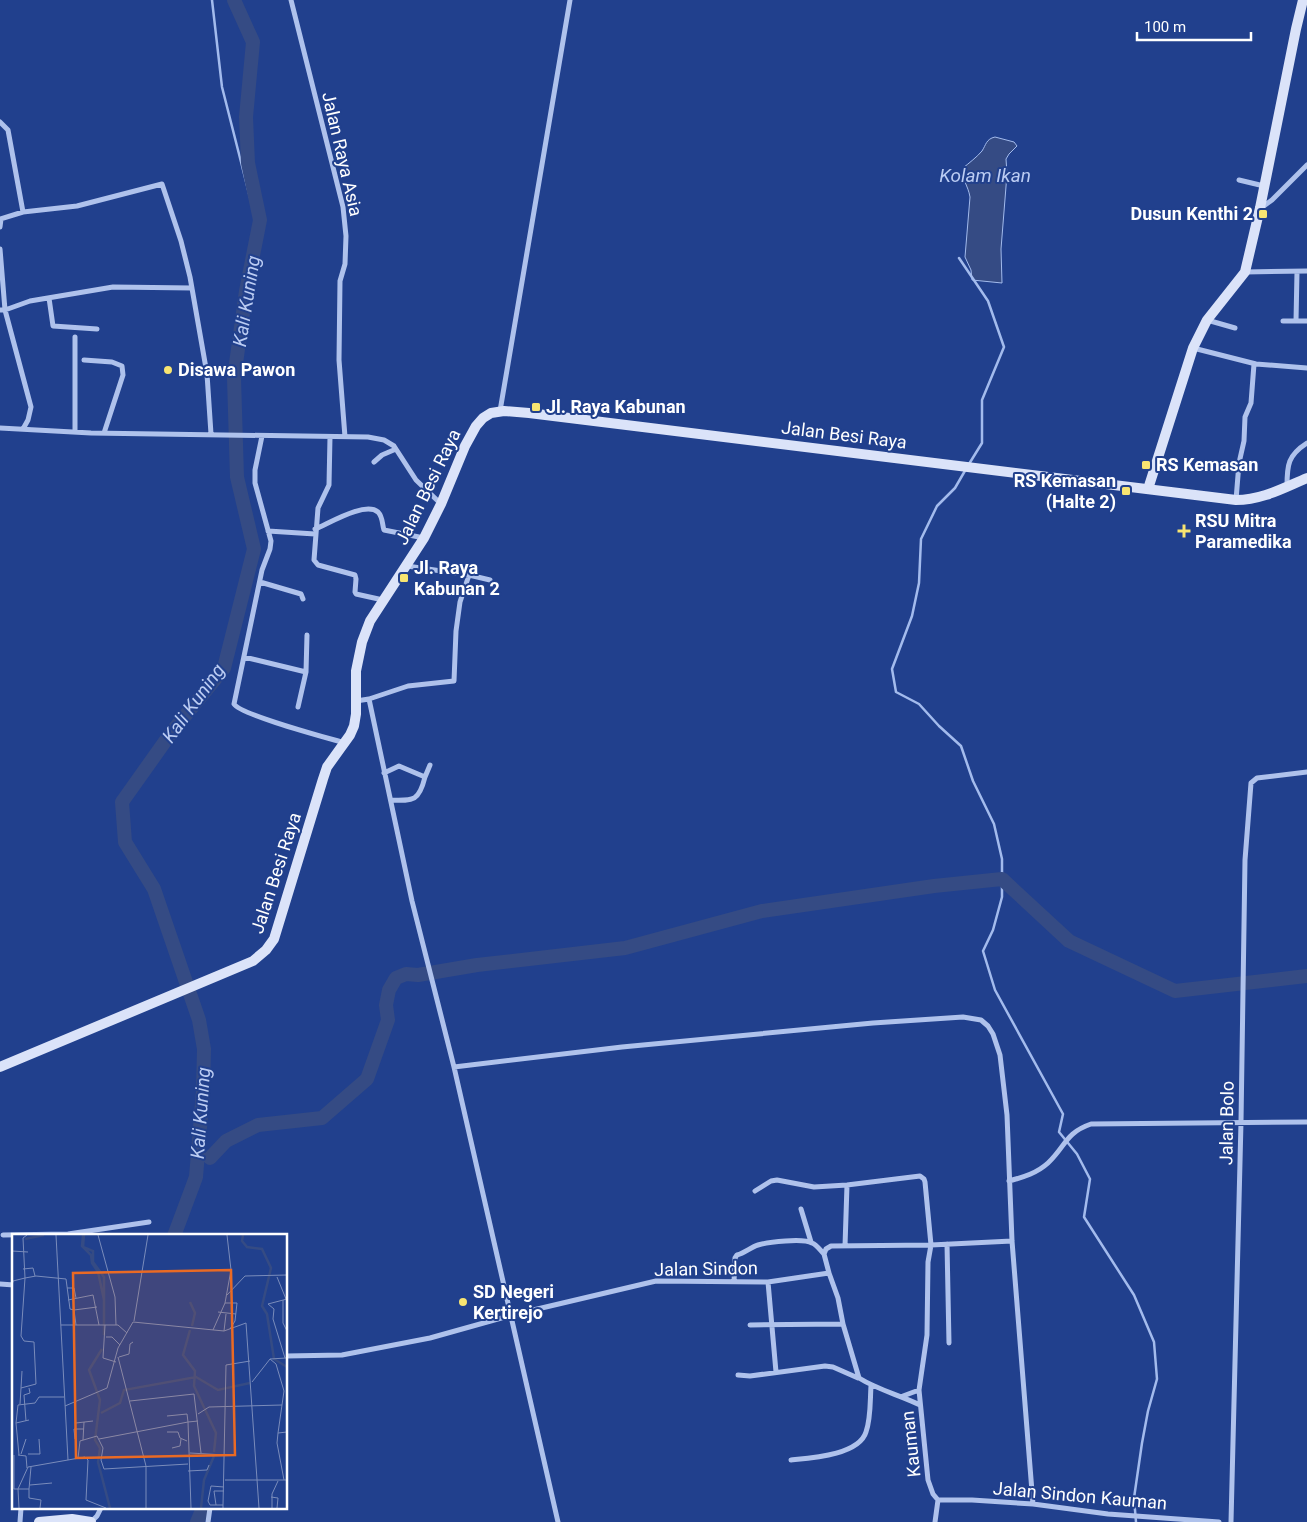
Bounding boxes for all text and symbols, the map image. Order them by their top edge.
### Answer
scale bar [1137,10,1251,42]
text: 100 m [1144,18,1186,36]
street label: Jalan Raya Asia [318,90,367,218]
water label: Kolam Ikan [939,164,1031,187]
place label: Dusun Kenthi 2 [1131,203,1253,224]
marker: Dusun Kenthi 2 [1257,208,1269,220]
water label: Kali Kuning [228,254,265,348]
place label: Disawa Pawon [178,359,295,380]
marker: Disawa Pawon [162,364,174,376]
place label: Jl. Raya Kabunan [546,396,686,417]
marker: Jl. Raya Kabunan [530,401,542,413]
street label: Jalan Besi Raya [780,416,908,453]
street label: Jalan Besi Raya [390,425,465,548]
place label: RS Kemasan [1156,454,1258,475]
marker: RS Kemasan [1140,459,1152,471]
place label: RS Kemasan (Halte 2) [1014,470,1116,513]
marker: RS Kemasan (Halte 2) [1120,485,1132,497]
place label: RSU Mitra Paramedika [1195,510,1292,552]
marker: RSU Mitra Paramedika [1177,524,1191,538]
place label: Jl. Raya Kabunan 2 [414,557,500,599]
marker: Jl. Raya Kabunan 2 [398,572,410,584]
water label: Kali Kuning [157,659,230,747]
street label: Jalan Besi Raya [246,810,305,936]
water label: Kali Kuning [186,1066,215,1160]
street label: Jalan Bolo [1215,1081,1238,1165]
inset map [12,1234,288,1510]
street label: Jalan Sindon [654,1257,758,1280]
place label: SD Negeri Kertirejo [473,1281,554,1323]
marker: SD Negeri Kertirejo [457,1296,469,1308]
street label: Kauman [897,1410,924,1478]
street label: Jalan Sindon Kauman [992,1477,1168,1514]

